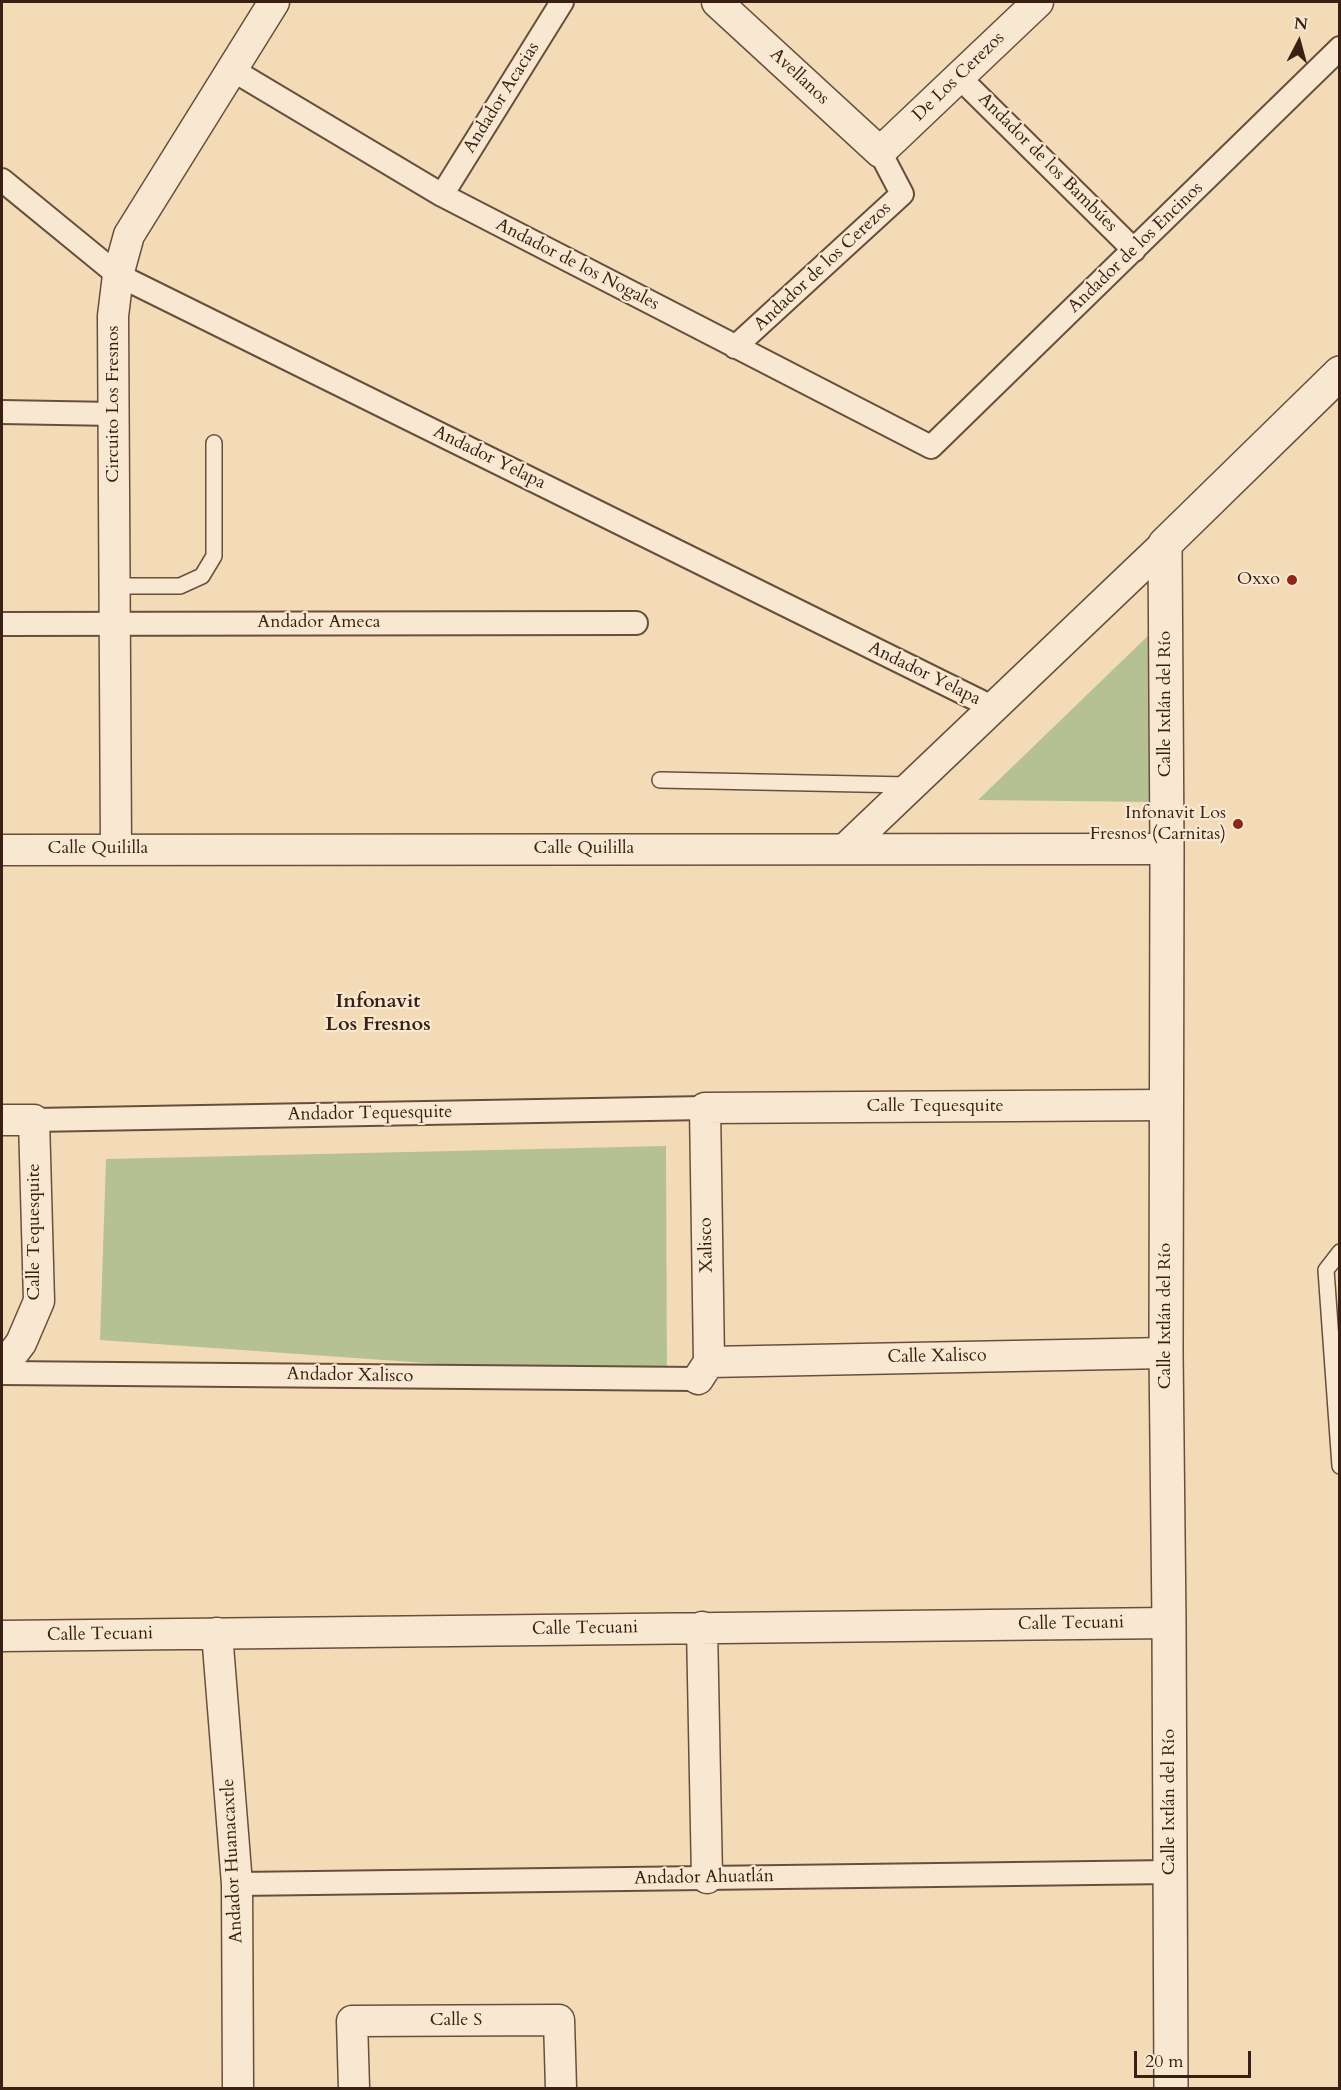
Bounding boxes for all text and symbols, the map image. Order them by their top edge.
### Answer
north arrow [1269,12,1329,72]
text: N [1293,12,1309,36]
street label: De Los Cerezos [908,28,1010,126]
street label: Andador Acacias [459,38,545,158]
street label: Avellanos [765,44,833,110]
street label: Andador de los Bambúes [973,89,1121,237]
street label: Andador de los Encinos [1064,178,1208,318]
street label: Andador de los Cerezos [750,198,896,336]
street label: Andador de los Nogales [492,214,662,316]
street label: Circuito Los Fresnos [103,325,125,483]
street label: Andador Yelapa [429,421,549,495]
place label: Oxxo [1237,569,1280,591]
marker: Oxxo [1285,573,1299,587]
street label: Andador Ameca [257,612,381,634]
street label: Calle Ixtlán del Río [1155,631,1177,777]
street label: Andador Yelapa [864,637,984,711]
place label: Infonavit Los Fresnos (Carnitas) [1090,803,1226,846]
marker: Infonavit Los Fresnos (Carnitas) [1231,817,1245,831]
street label: Calle Quililla [48,838,148,860]
street label: Calle Quililla [534,838,634,860]
district label: Infonavit Los Fresnos [325,990,431,1037]
street label: Calle Tequesquite [866,1096,1004,1118]
street label: Andador Tequesquite [288,1102,452,1126]
street label: Calle Tequesquite [24,1163,46,1301]
street label: Xalisco [696,1217,718,1273]
street label: Calle Ixtlán del Río [1155,1243,1177,1389]
street label: Calle Xalisco [887,1345,987,1369]
street label: Andador Xalisco [287,1364,413,1388]
street label: Calle Tecuani [1018,1612,1124,1636]
street label: Calle Tecuani [532,1617,638,1641]
street label: Calle Tecuani [47,1623,153,1647]
street label: Calle Ixtlán del Río [1159,1729,1181,1875]
street label: Andador Huanacaxtle [218,1778,248,1944]
street label: Andador Ahuatlán [634,1866,774,1890]
street label: Calle S [430,2010,482,2032]
scale bar [1137,2039,1254,2077]
text: 20 m [1145,2049,1184,2074]

